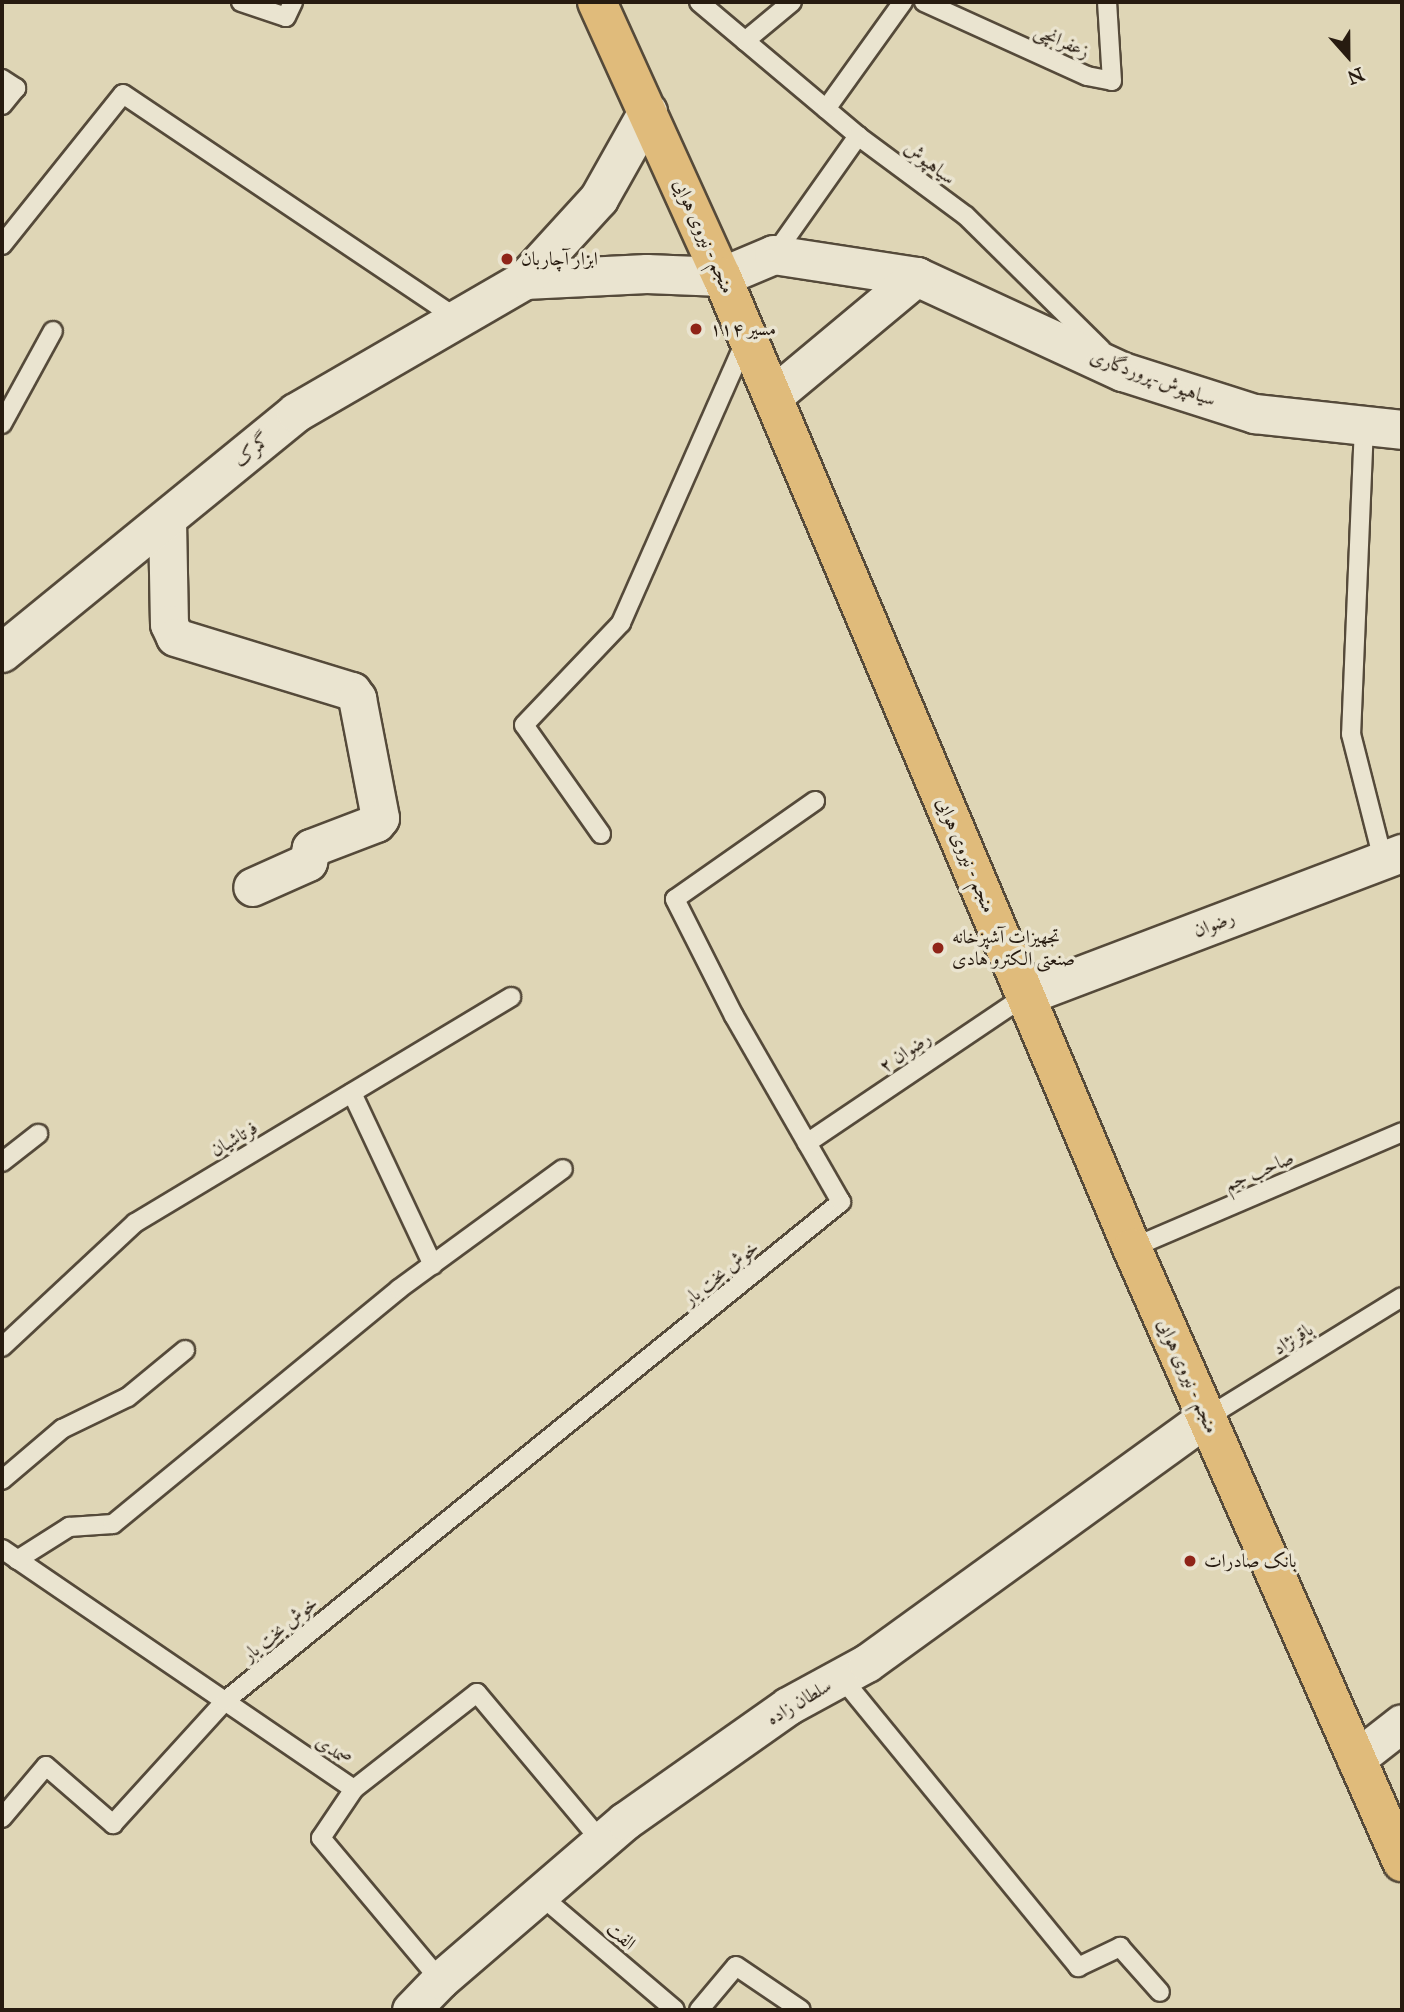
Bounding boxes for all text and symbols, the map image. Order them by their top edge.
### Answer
street label: زعفرانچی [1031,19,1093,63]
north arrow [1313,21,1383,91]
text: N [1344,62,1367,90]
street label: سیاهپوش [900,136,960,190]
street label: منجم - نیروی هوایی [669,175,739,297]
place label: ابزار آچاربان [521,248,598,270]
marker: ابزار آچاربان [499,251,515,267]
place label: مسیر ۱۱۴ [710,318,776,340]
marker: مسیر ۱۱۴ [688,321,704,337]
street label: سیاهپوش-پروردگاری [1087,345,1219,411]
street label: گمرک [229,428,275,472]
street label: منجم - نیروی هوایی [931,794,1001,916]
street label: رضوان [1190,906,1238,942]
place label: تجهیزات آشپزخانه صنعتی الکترو هادی [952,926,1075,970]
marker: تجهیزات آشپزخانه صنعتی الکترو هادی [930,940,946,956]
street label: رضوان ۲ [875,1026,935,1078]
street label: فرتاشیان [206,1116,262,1162]
street label: صاحب جم [1221,1146,1297,1196]
street label: خوش بخت یار [679,1236,763,1310]
street label: منجم - نیروی هوایی [1153,1315,1223,1437]
street label: باقرنژاد [1269,1318,1317,1360]
place label: بانک صادرات [1204,1550,1297,1572]
marker: بانک صادرات [1182,1553,1198,1569]
street label: خوش بخت یار [238,1592,322,1666]
street label: سلطان زاده [762,1674,836,1730]
street label: صمدی [311,1730,357,1770]
street label: الفت [602,1917,640,1955]

